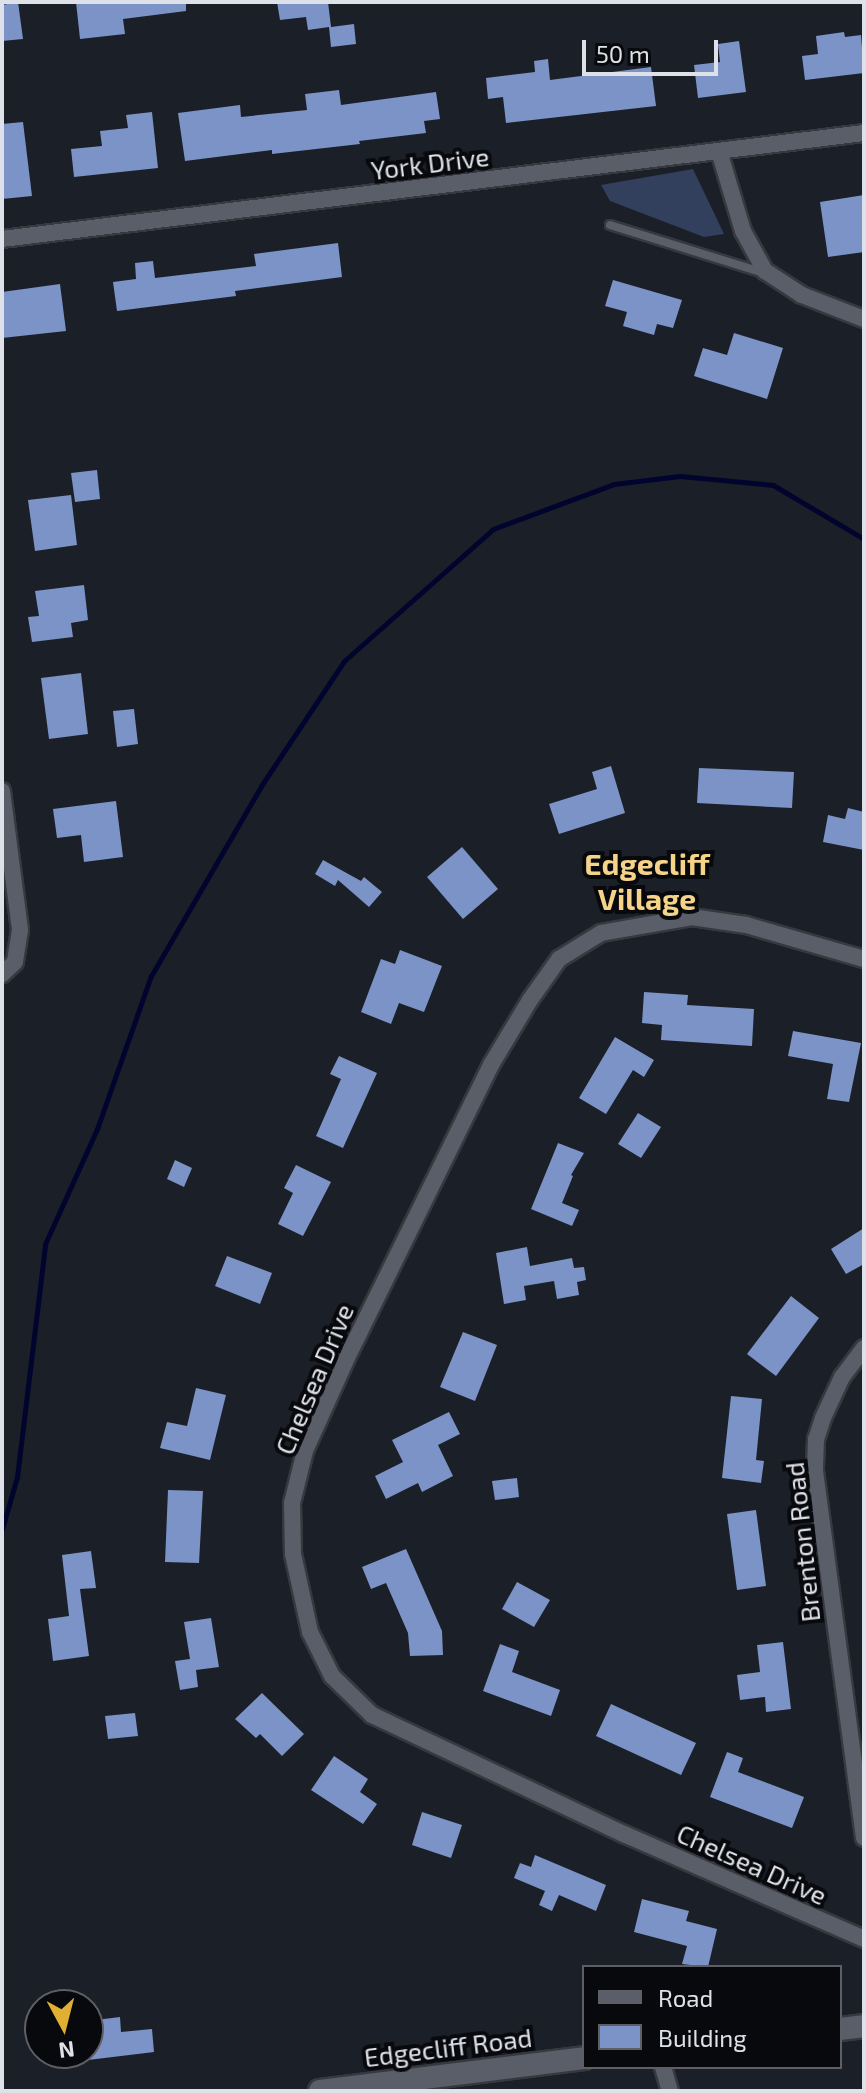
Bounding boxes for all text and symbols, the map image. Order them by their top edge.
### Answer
scale bar [586,24,722,74]
text: 50 m [596,39,650,68]
street label: York Drive [369,140,491,186]
district label: Edgecliff Village [584,845,710,916]
street label: Chelsea Drive [268,1299,360,1459]
street label: Brenton Road [778,1460,826,1624]
street label: Chelsea Drive [672,1817,832,1911]
legend [582,1965,842,2069]
text: Road [658,1983,713,2012]
north arrow [24,1989,104,2069]
street label: Edgecliff Road [362,2021,534,2073]
text: Building [658,2023,747,2052]
text: N [57,2037,76,2065]

